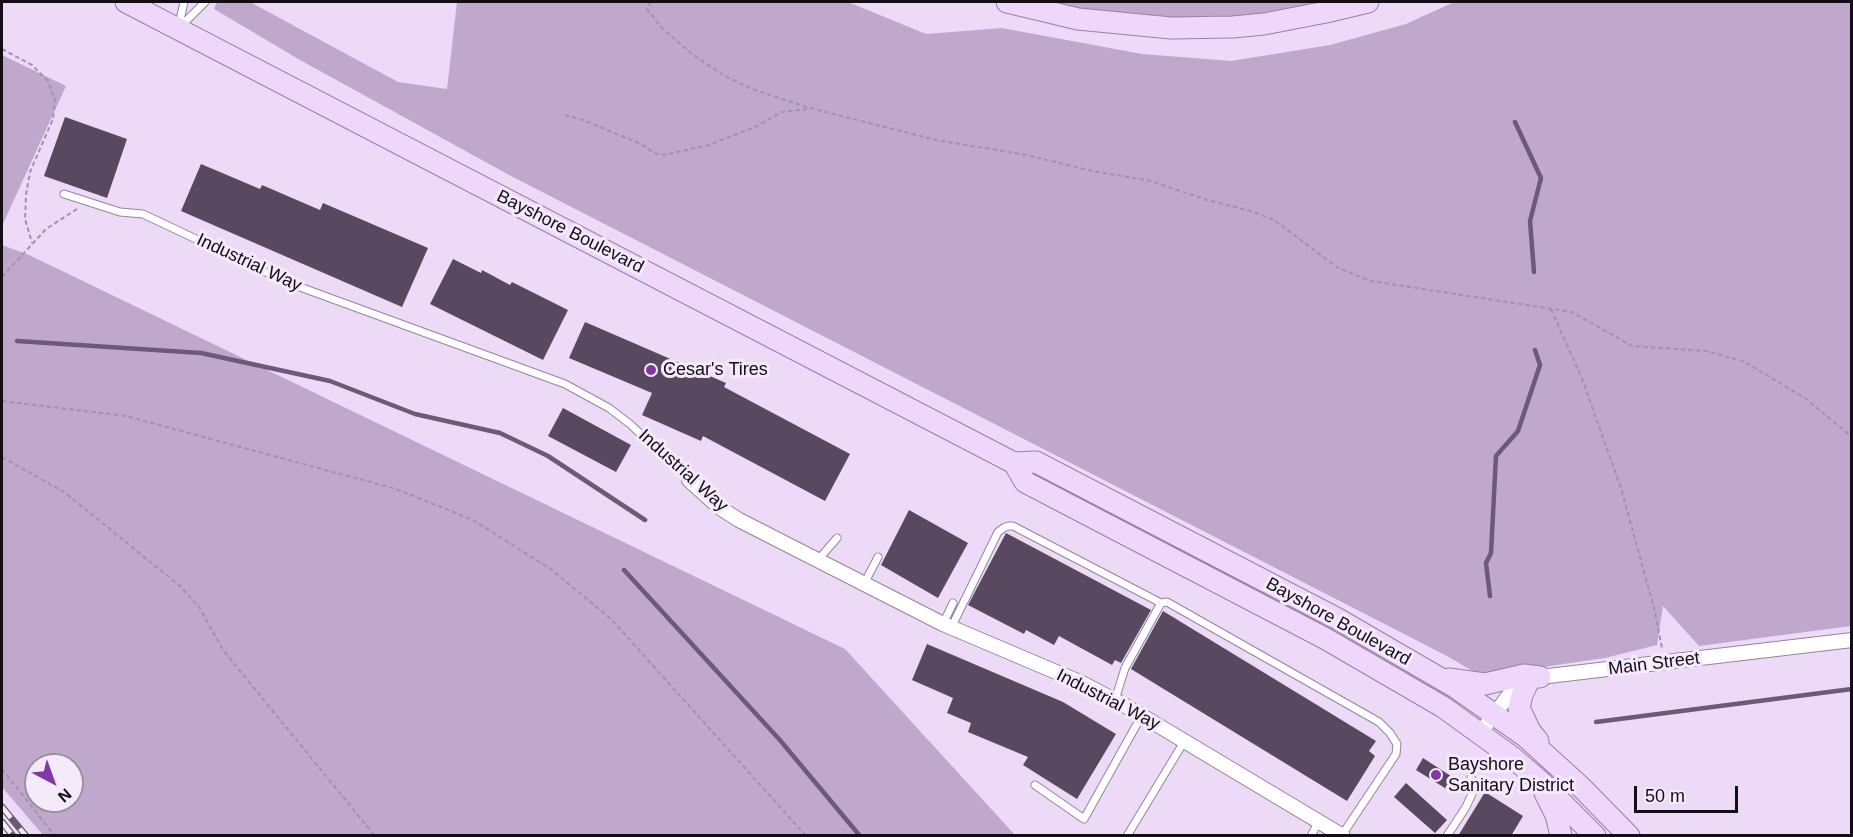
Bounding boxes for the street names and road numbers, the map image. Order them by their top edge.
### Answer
street label: Bayshore Boulevard [493,186,647,278]
street label: Industrial Way [193,229,305,297]
street label: Industrial Way [634,425,732,517]
street label: Bayshore Boulevard [1262,573,1414,671]
street label: Main Street [1607,648,1701,680]
street label: Industrial Way [1053,665,1163,735]

